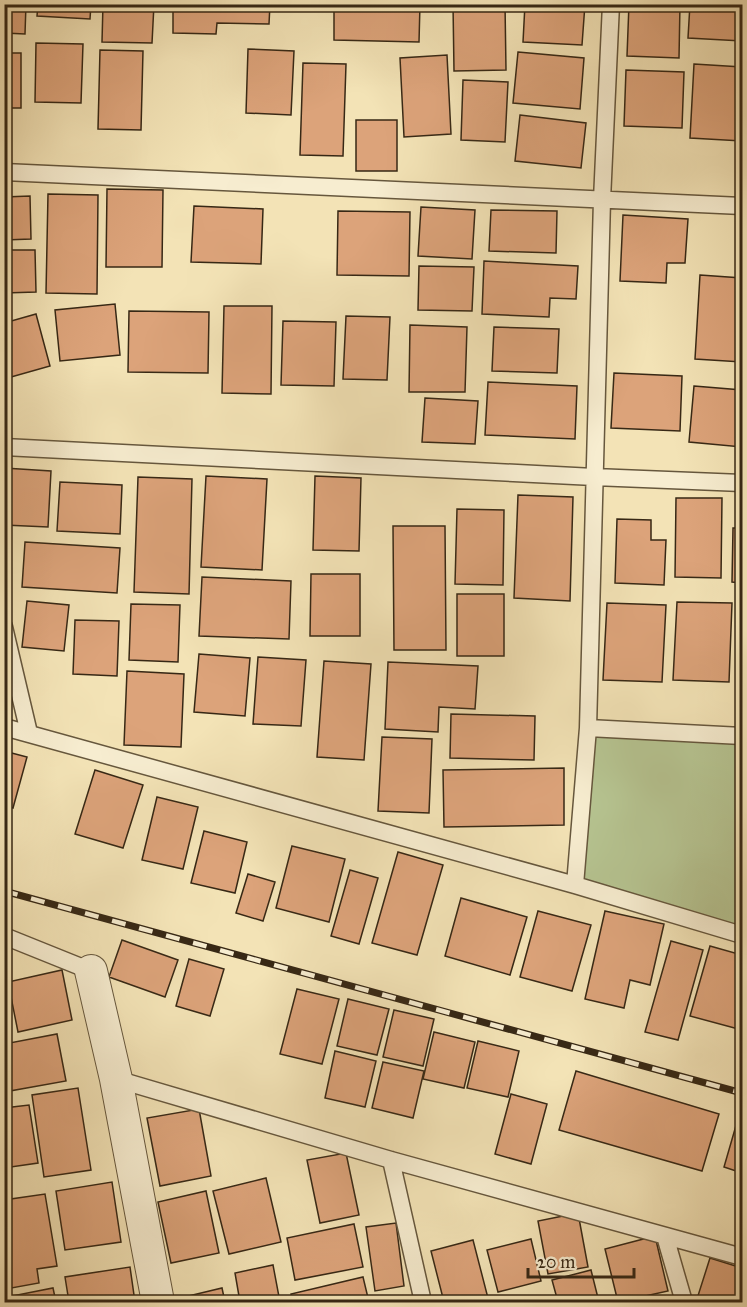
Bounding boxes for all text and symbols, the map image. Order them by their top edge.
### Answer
scale bar [528,1241,634,1279]
text: 20 m [537,1251,575,1273]

